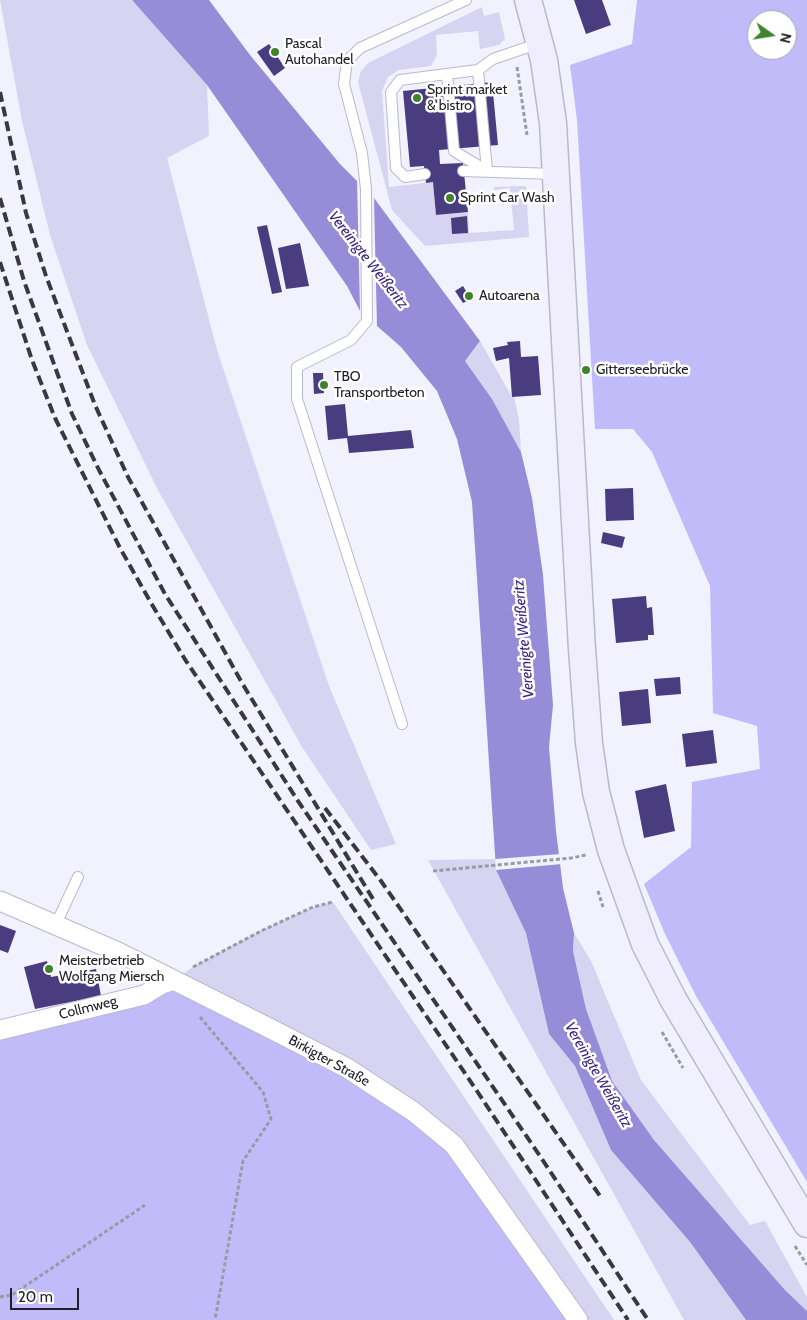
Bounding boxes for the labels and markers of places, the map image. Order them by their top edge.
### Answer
place label: Pascal Autohandel [285,36,354,68]
marker: Pascal Autohandel [269,46,281,58]
place label: Sprint market & bistro [427,82,507,114]
marker: Sprint market & bistro [411,92,423,104]
place label: Sprint Car Wash [460,190,555,206]
marker: Sprint Car Wash [444,192,456,204]
place label: Autoarena [479,288,540,304]
marker: Autoarena [463,290,475,302]
place label: Gitterseebrücke [596,362,688,378]
marker: Gitterseebrücke [580,364,592,376]
place label: TBO Transportbeton [334,369,425,402]
marker: TBO Transportbeton [318,379,330,391]
place label: Meisterbetrieb Wolfgang Miersch [59,953,164,986]
marker: Meisterbetrieb Wolfgang Miersch [43,963,55,975]

